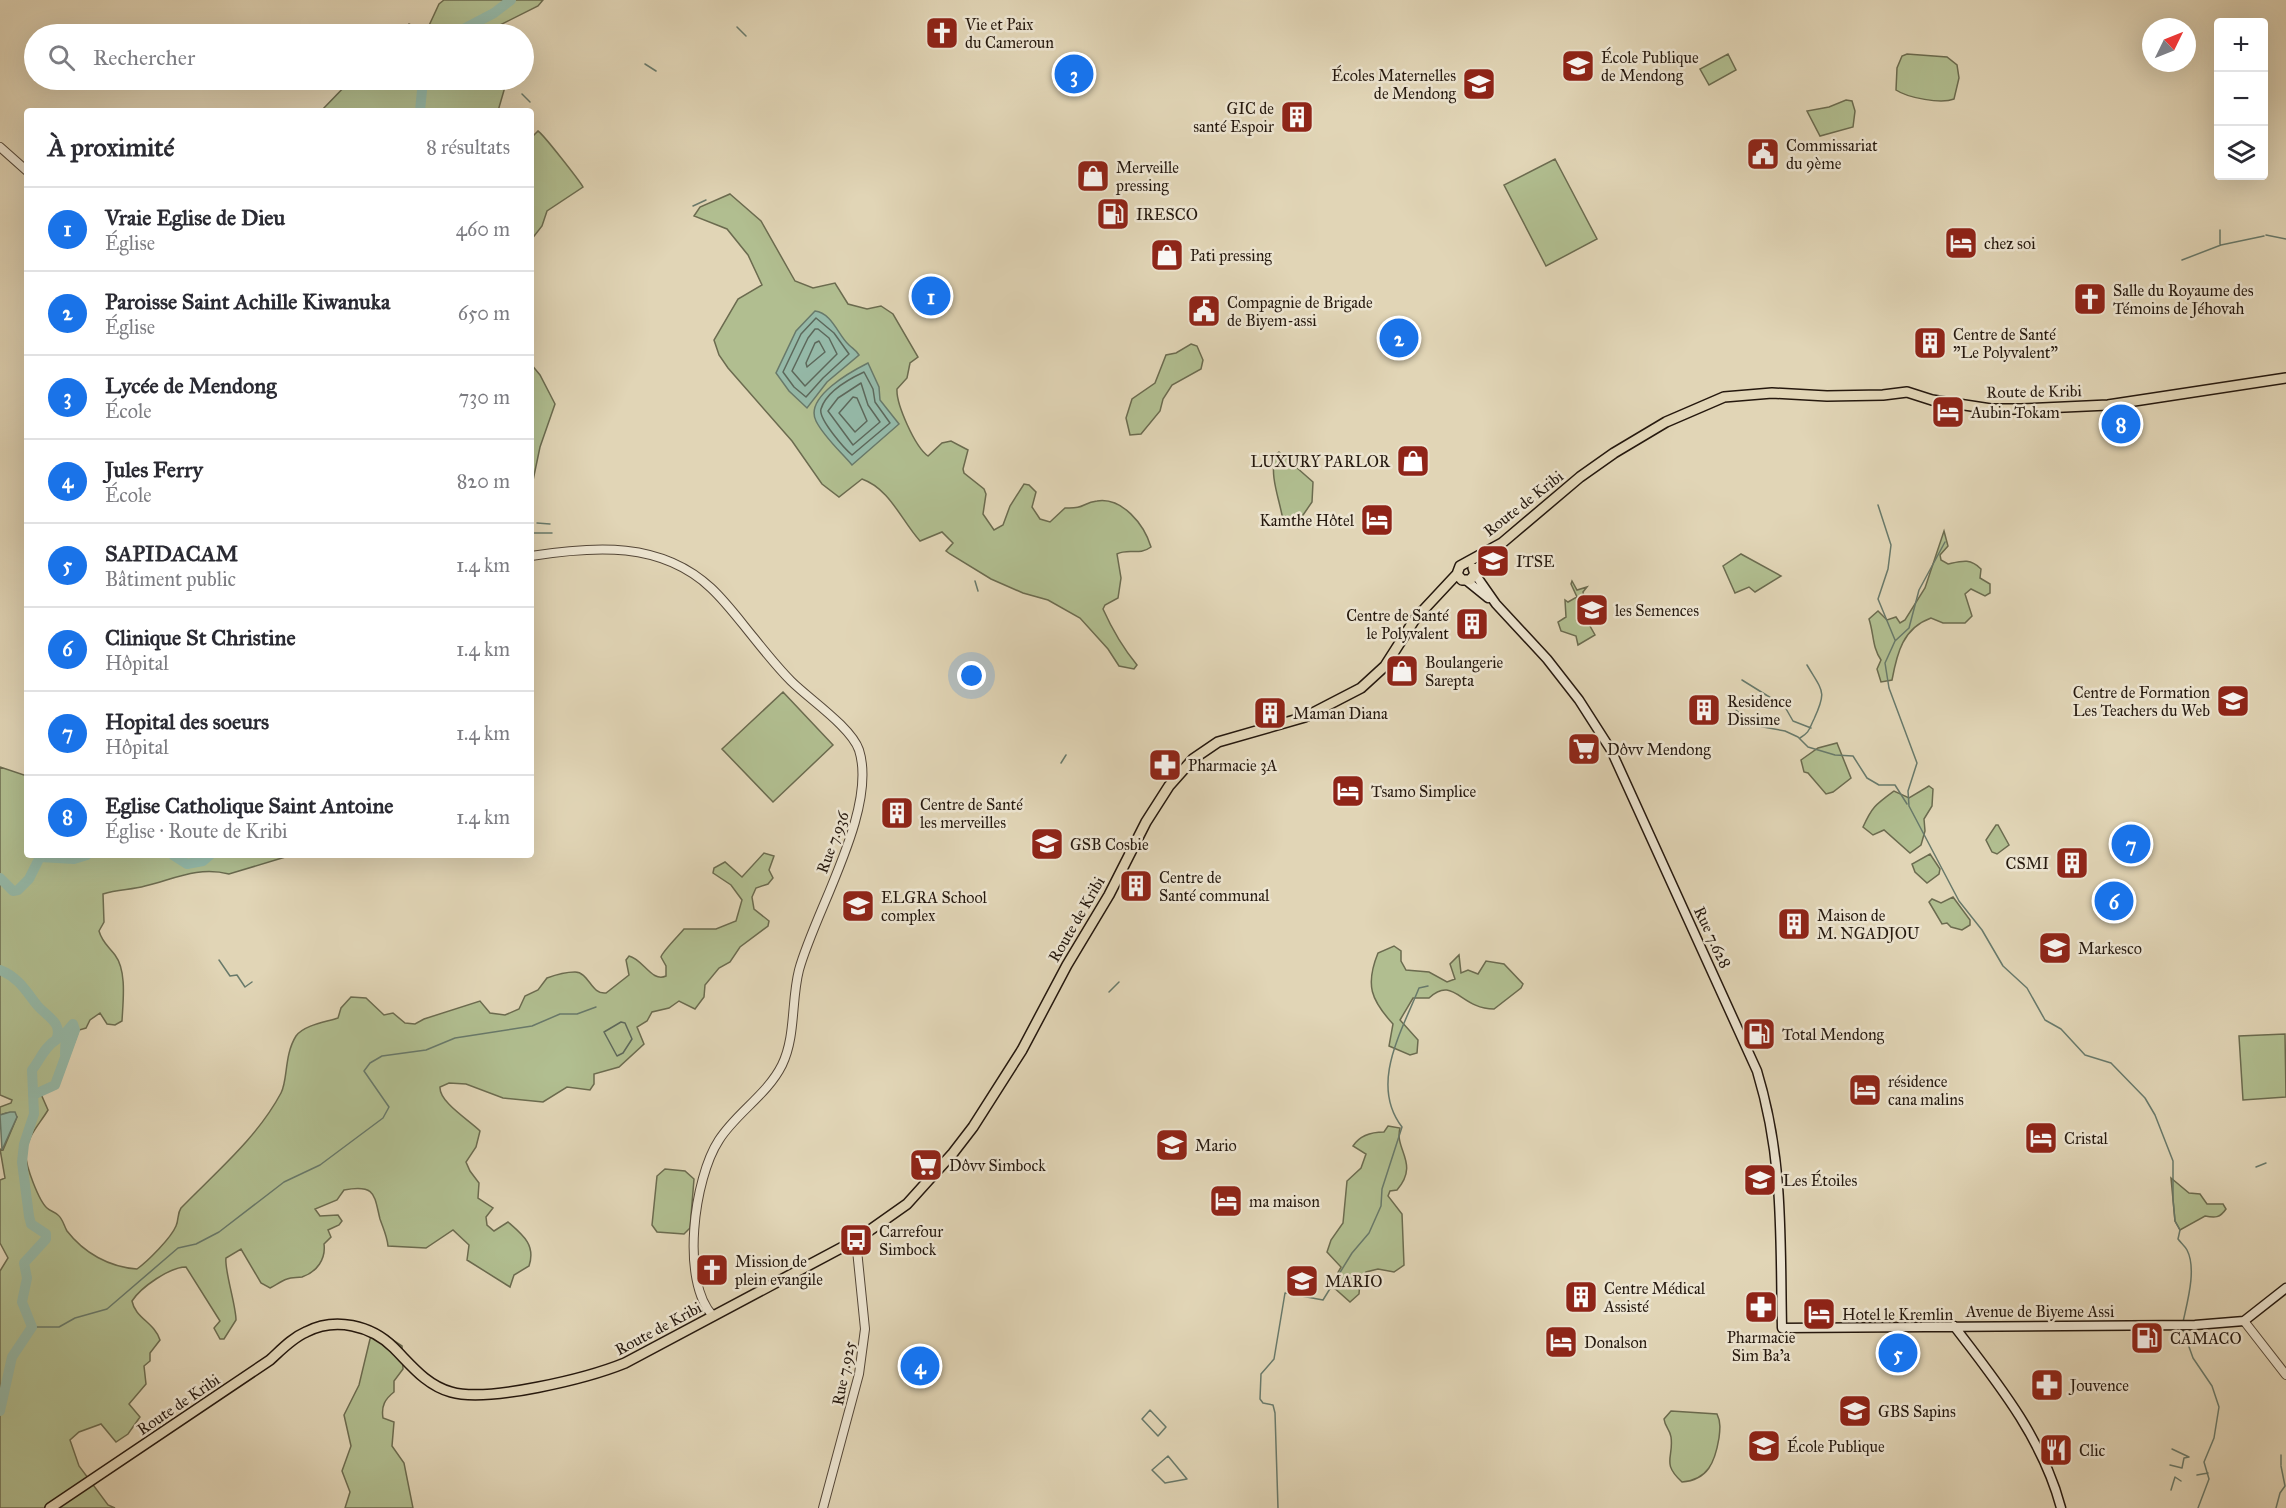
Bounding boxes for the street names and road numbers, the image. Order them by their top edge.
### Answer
street label: Route de Kribi [1986,381,2083,402]
street label: Route de Kribi [1480,466,1567,540]
street label: Rue 7.936 [812,808,853,876]
street label: Route de Kribi [1044,873,1109,965]
street label: Rue 7.628 [1690,903,1735,971]
street label: Route de Kribi [612,1297,705,1359]
street label: Avenue de Biyeme Assi [1965,1302,2115,1321]
street label: Rue 7.925 [828,1339,859,1407]
street label: Route de Kribi [133,1369,224,1439]

